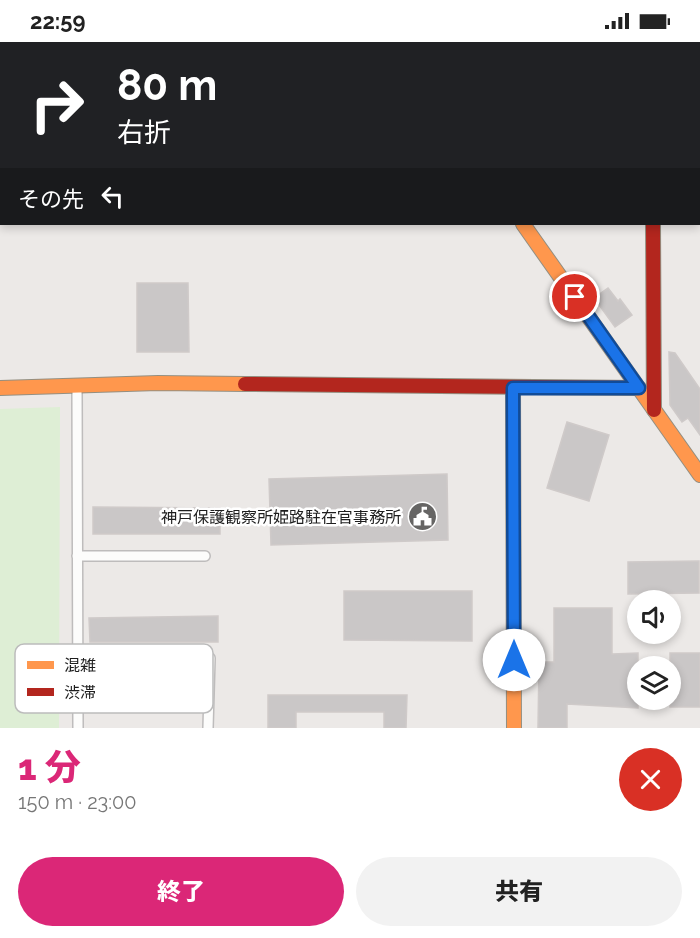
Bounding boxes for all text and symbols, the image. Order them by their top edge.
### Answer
text: 22:59 [30,8,85,34]
text: 80 m [117,61,217,110]
icon: right [18,66,96,144]
text: 右折 [117,117,171,148]
icon: left [96,180,129,213]
text: その先 [18,186,84,212]
pin [549,271,600,322]
icon: arrive [558,280,591,313]
public building icon: 神戸保護観察所姫路駐在官事務所 [406,501,438,533]
place label: 神戸保護観察所姫路駐在官事務所 [161,508,401,527]
map controls [627,590,681,710]
button: sound [627,590,681,644]
position arrow [482,628,546,692]
legend [15,644,213,713]
text: 混雑 [64,656,96,675]
button: layers [627,656,681,710]
text: 渋滞 [64,683,96,702]
text: 1 分 [18,746,81,788]
button: close [619,748,682,811]
text: 150 m · 23:00 [18,790,137,814]
button: 終了 [18,857,344,926]
button: 共有 [356,857,682,926]

